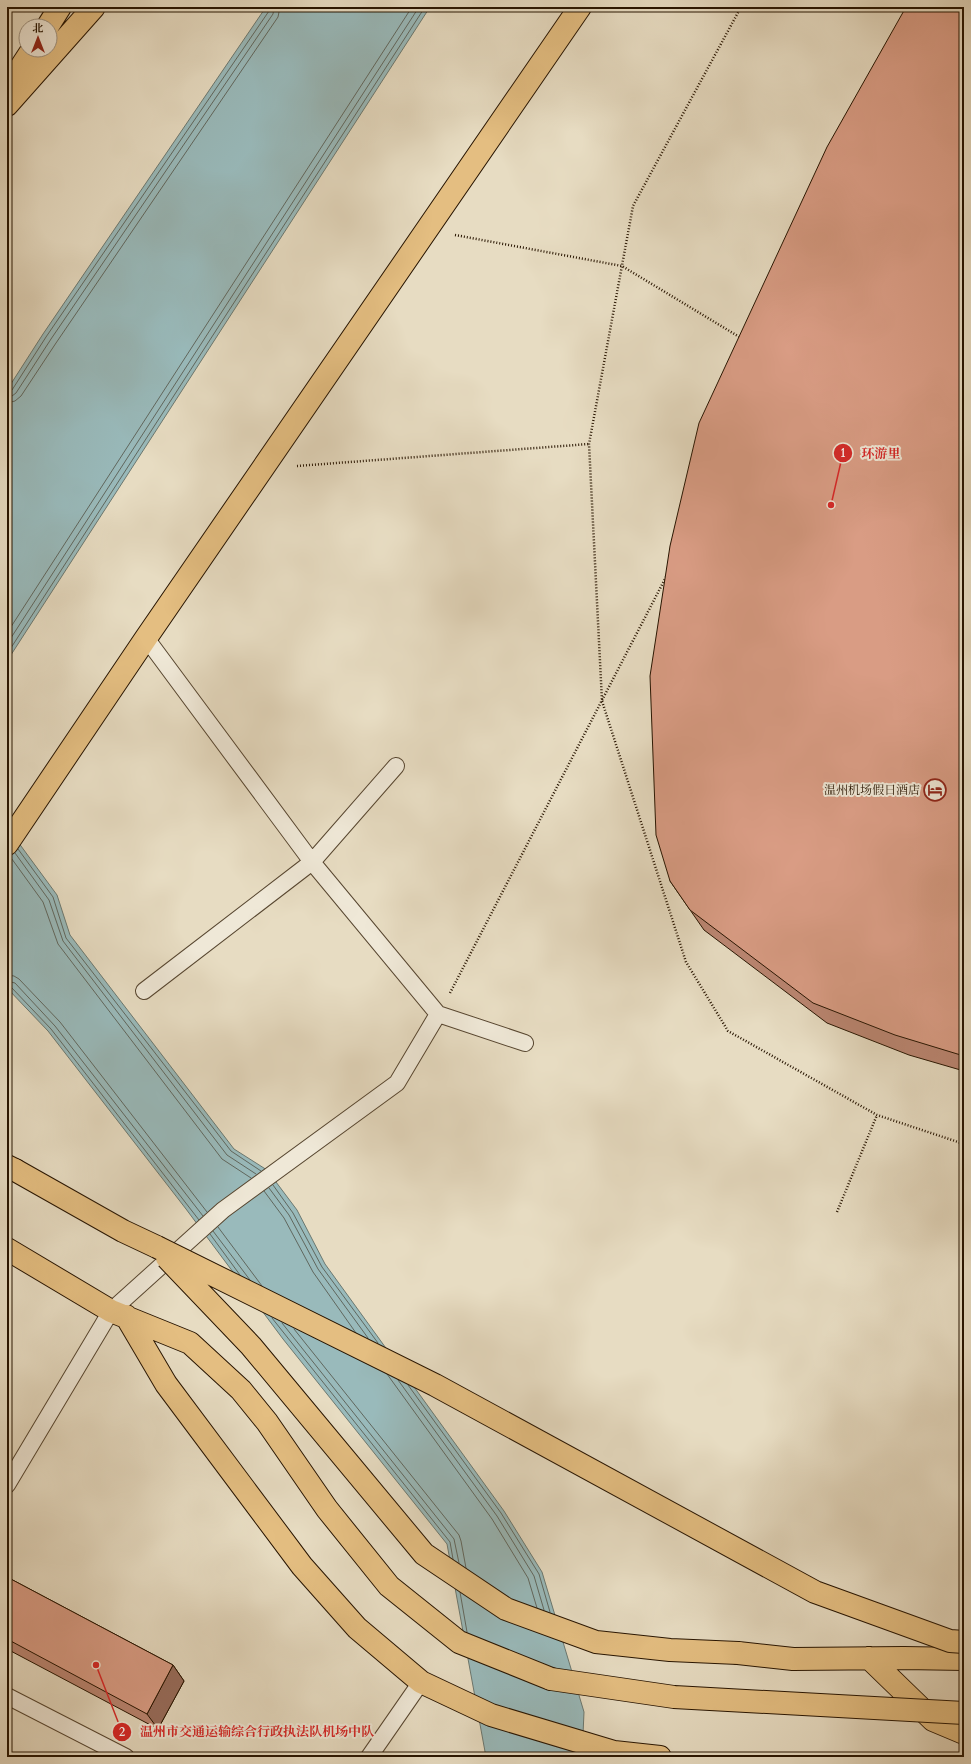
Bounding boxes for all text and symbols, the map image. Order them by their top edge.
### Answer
north arrow [18,18,58,58]
text: 北 [33,21,44,36]
callout: 环游里 [833,441,908,466]
text: 1 [840,445,846,461]
text: 环游里 [861,445,901,463]
hotel icon: 温州机场假日酒店 [922,777,948,803]
place label: 温州机场假日酒店 [824,782,920,798]
callout: 温州市交通运输综合行政执法队机场中队 [112,1719,382,1744]
text: 温州市交通运输综合行政执法队机场中队 [140,1723,374,1741]
text: 2 [119,1724,125,1740]

